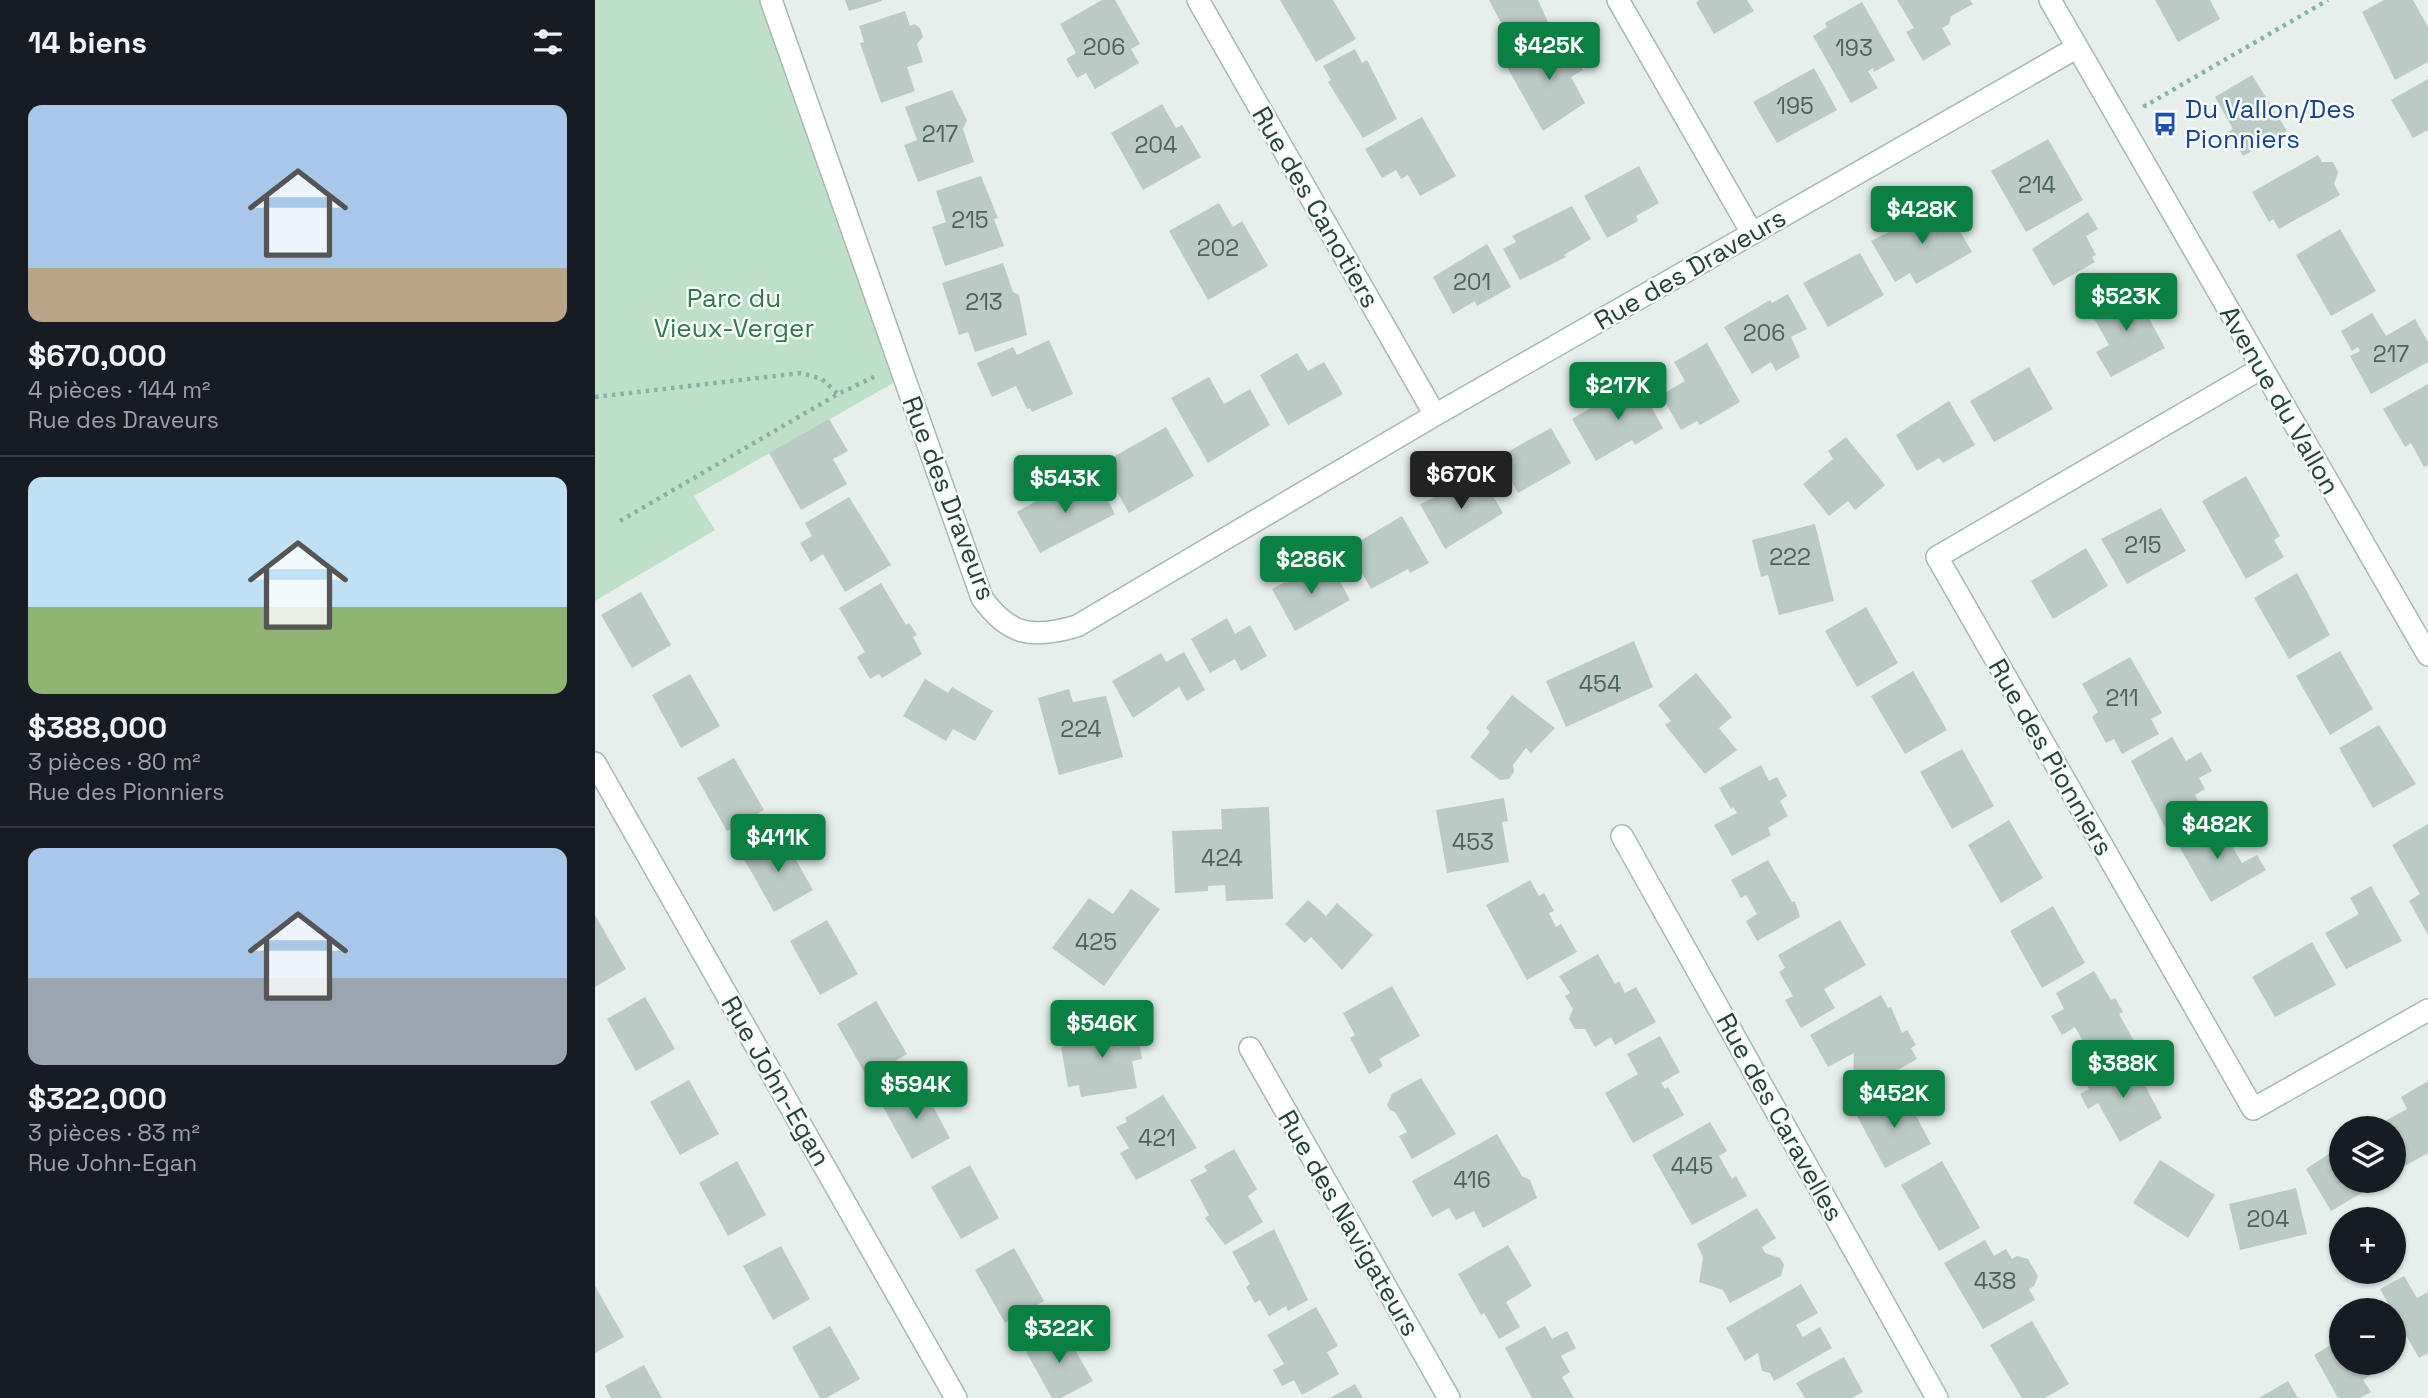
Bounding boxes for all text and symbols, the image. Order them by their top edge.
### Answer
pin: $425K [1500,22,1598,82]
text: 14 biens [28,23,147,62]
icon: filters [529,23,567,61]
text: $425K [1514,30,1584,60]
house number: 206 [1083,32,1125,62]
house number: 193 [1835,33,1873,63]
house number: 195 [1776,91,1814,121]
place label: Du Vallon/Des Pionniers [2185,92,2355,156]
street label: Rue des Canotiers [1245,100,1387,314]
bus stop icon: Du Vallon/Des Pionniers [2151,110,2179,138]
house number: 217 [922,119,958,149]
house number: 204 [1135,130,1178,160]
icon: home [235,150,361,276]
house number: 214 [2018,170,2056,200]
pin: $428K [1873,187,1971,246]
text: $428K [1887,194,1957,224]
street label: Rue des Draveurs [1588,200,1792,338]
house number: 215 [951,205,989,235]
house number: 202 [1197,233,1239,263]
house number: 201 [1453,267,1491,297]
pin: $523K [2077,274,2175,333]
park label: Parc du Vieux-Verger [654,281,814,345]
text: $523K [2091,281,2161,311]
house number: 213 [965,287,1003,317]
street label: Avenue du Vallon [2212,300,2348,500]
house number: 206 [1743,318,1785,348]
text: $670,000 [28,336,167,375]
house number: 217 [2373,339,2409,369]
pin: $217K [1569,362,1667,422]
text: $217K [1585,370,1651,400]
text: 4 pièces · 144 m² [28,375,210,405]
street label: Rue des Draveurs [894,391,1004,605]
text: Rue des Draveurs [28,405,219,435]
pin: $670K [1412,452,1510,511]
pin: $543K [1016,456,1114,515]
text: $670K [1426,459,1496,489]
text: $543K [1030,463,1100,493]
icon: home [235,522,361,648]
house number: 215 [2124,530,2162,560]
pin: $286K [1262,536,1360,596]
house number: 222 [1769,542,1811,572]
text: $286K [1276,544,1346,574]
street label: Rue des Pionniers [1981,652,2121,862]
house number: 454 [1579,669,1621,699]
house number: 211 [2105,683,2139,713]
text: $388,000 [28,708,167,747]
house number: 224 [1060,714,1102,744]
text: 3 pièces · 80 m² [28,747,201,777]
text: Rue des Pionniers [28,777,224,807]
pin: $482K [2168,802,2266,861]
text: $482K [2182,809,2252,839]
pin: $411K [729,814,827,874]
text: $411K [747,822,809,852]
house number: 453 [1452,827,1494,857]
house number: 424 [1201,843,1243,873]
icon: home [235,893,361,1019]
house number: 425 [1075,927,1117,957]
street label: Rue John-Egan [713,990,839,1172]
pin: $546K [1053,1000,1151,1060]
street label: Rue des Caravelles [1709,1007,1851,1227]
text: $546K [1067,1008,1137,1038]
pin: $388K [2074,1040,2172,1100]
text: $388K [2088,1048,2158,1078]
pin: $594K [867,1062,965,1121]
text: $594K [881,1069,951,1099]
pin: $452K [1845,1070,1943,1130]
text: $452K [1859,1078,1929,1108]
text: $322,000 [28,1079,167,1118]
street label: Rue des Navigateurs [1270,1104,1428,1342]
map controls [2329,1116,2406,1375]
button: layers [2329,1116,2406,1193]
text: 3 pièces · 83 m² [28,1118,200,1148]
house number: 421 [1138,1123,1176,1153]
text: Rue John-Egan [28,1148,197,1178]
house number: 445 [1671,1151,1713,1181]
house number: 416 [1453,1165,1491,1195]
house number: 204 [2247,1204,2290,1234]
button: + [2329,1207,2406,1284]
house number: 438 [1974,1266,2016,1296]
button: − [2329,1298,2406,1375]
pin: $322K [1010,1306,1108,1365]
text: $322K [1024,1313,1094,1343]

